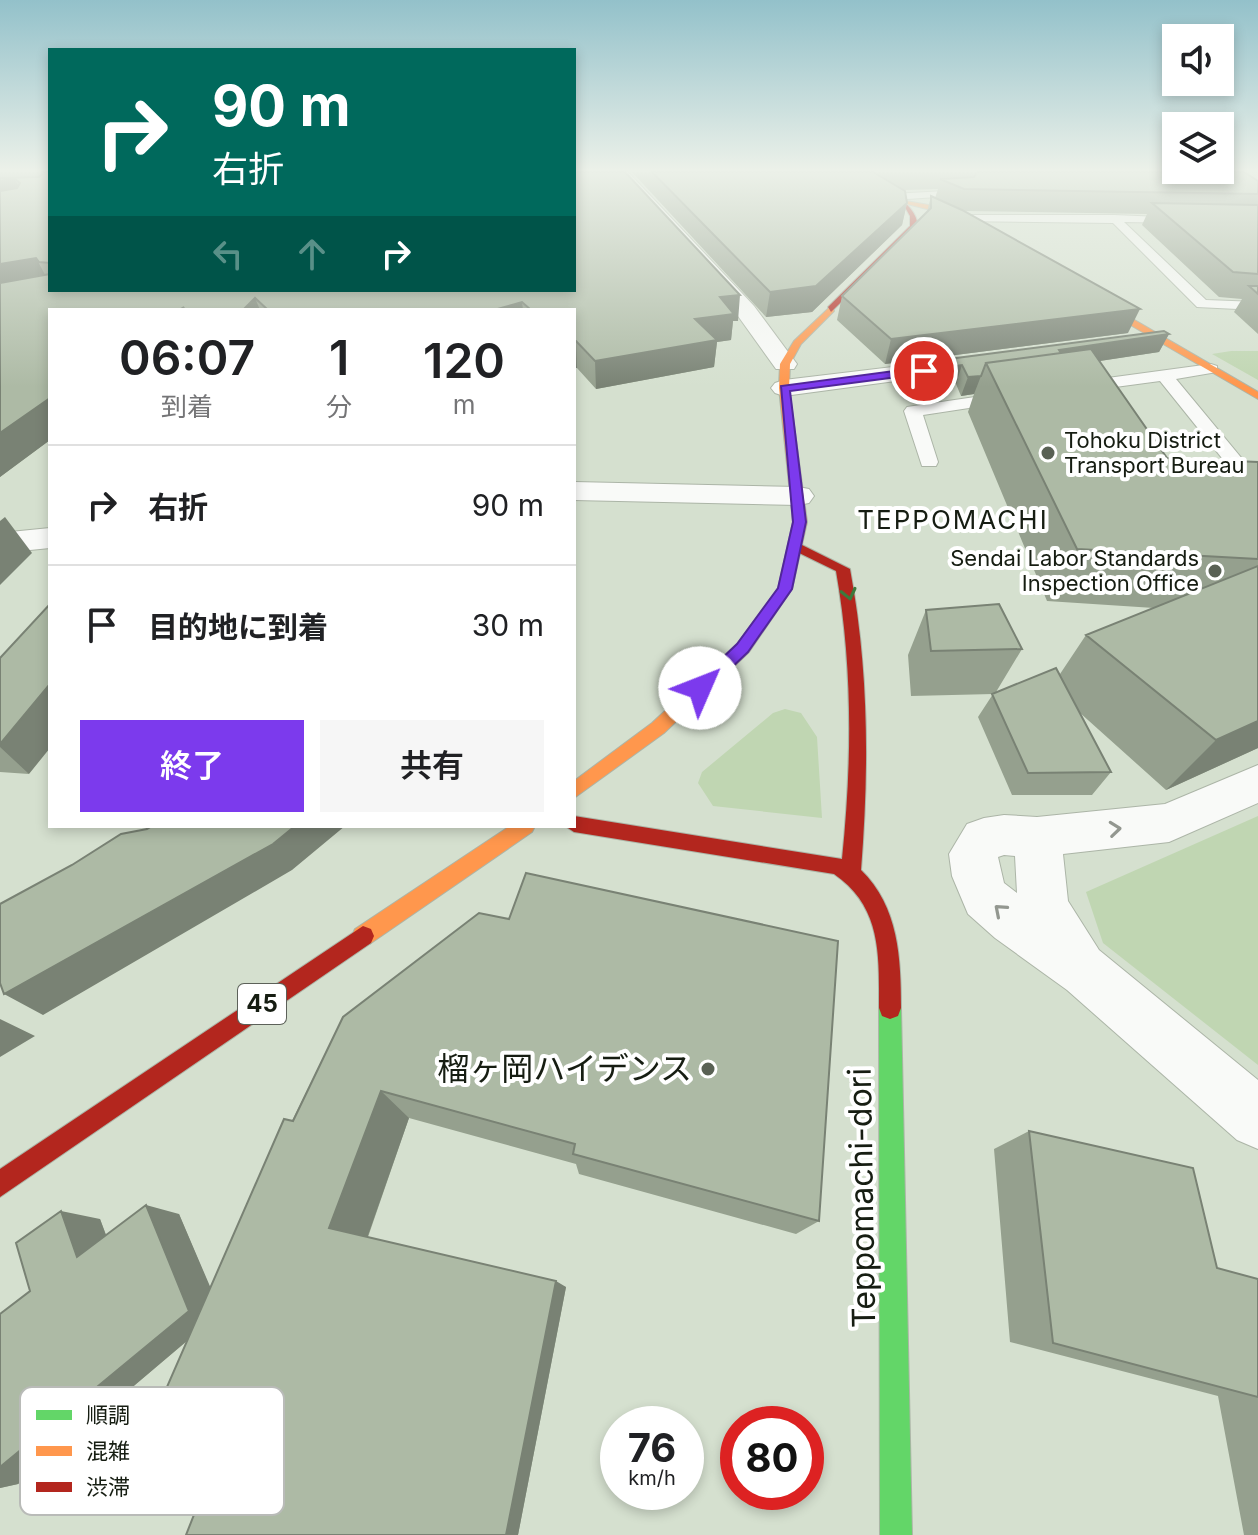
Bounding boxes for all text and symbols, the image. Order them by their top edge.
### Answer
map controls [1162,24,1234,184]
button: sound [1162,24,1234,96]
text: 90 m [212,72,351,140]
icon: right [80,80,184,184]
button: layers [1162,112,1234,184]
text: 右折 [212,147,284,191]
icon: left [206,232,250,276]
icon: ahead [290,232,334,276]
icon: right [374,232,418,276]
text: 06:07 [119,328,255,387]
text: 1 [329,328,349,387]
text: 120 [423,331,505,390]
pin [890,337,958,405]
icon: arrive [902,349,946,393]
text: m [453,389,475,420]
text: 到着 [161,391,213,422]
text: 分 [326,391,352,422]
place label: Tohoku District Transport Bureau [1064,427,1245,478]
marker: Tohoku District Transport Bureau [1039,444,1057,462]
icon: right [80,483,124,527]
text: 90 m [472,487,544,523]
text: 右折 [148,489,208,525]
district label: TEPPOMACHI [857,504,1049,535]
place label: Sendai Labor Standards Inspection Office [950,545,1199,596]
marker: Sendai Labor Standards Inspection Office [1206,562,1224,580]
one-way arrow [840,587,857,600]
icon: arrive [80,603,124,647]
text: 30 m [472,607,544,643]
text: 目的地に到着 [148,609,328,645]
position arrow [658,646,742,730]
button: 終了 [80,720,304,812]
button: 共有 [320,720,544,812]
one-way arrow [1109,820,1122,837]
one-way arrow [995,905,1010,920]
road number: 45 [238,984,286,1024]
place label: 榴ヶ岡ハイデンス [437,1049,692,1088]
marker: 榴ヶ岡ハイデンス [699,1060,717,1078]
street label: Teppomachi-dori [840,1068,883,1328]
legend [20,1387,284,1515]
text: 順調 [86,1402,130,1428]
speed limit sign: 80 [720,1406,824,1510]
text: 76 [628,1423,676,1472]
text: 混雑 [86,1438,130,1464]
text: km/h [628,1466,676,1490]
text: 渋滞 [86,1474,130,1500]

